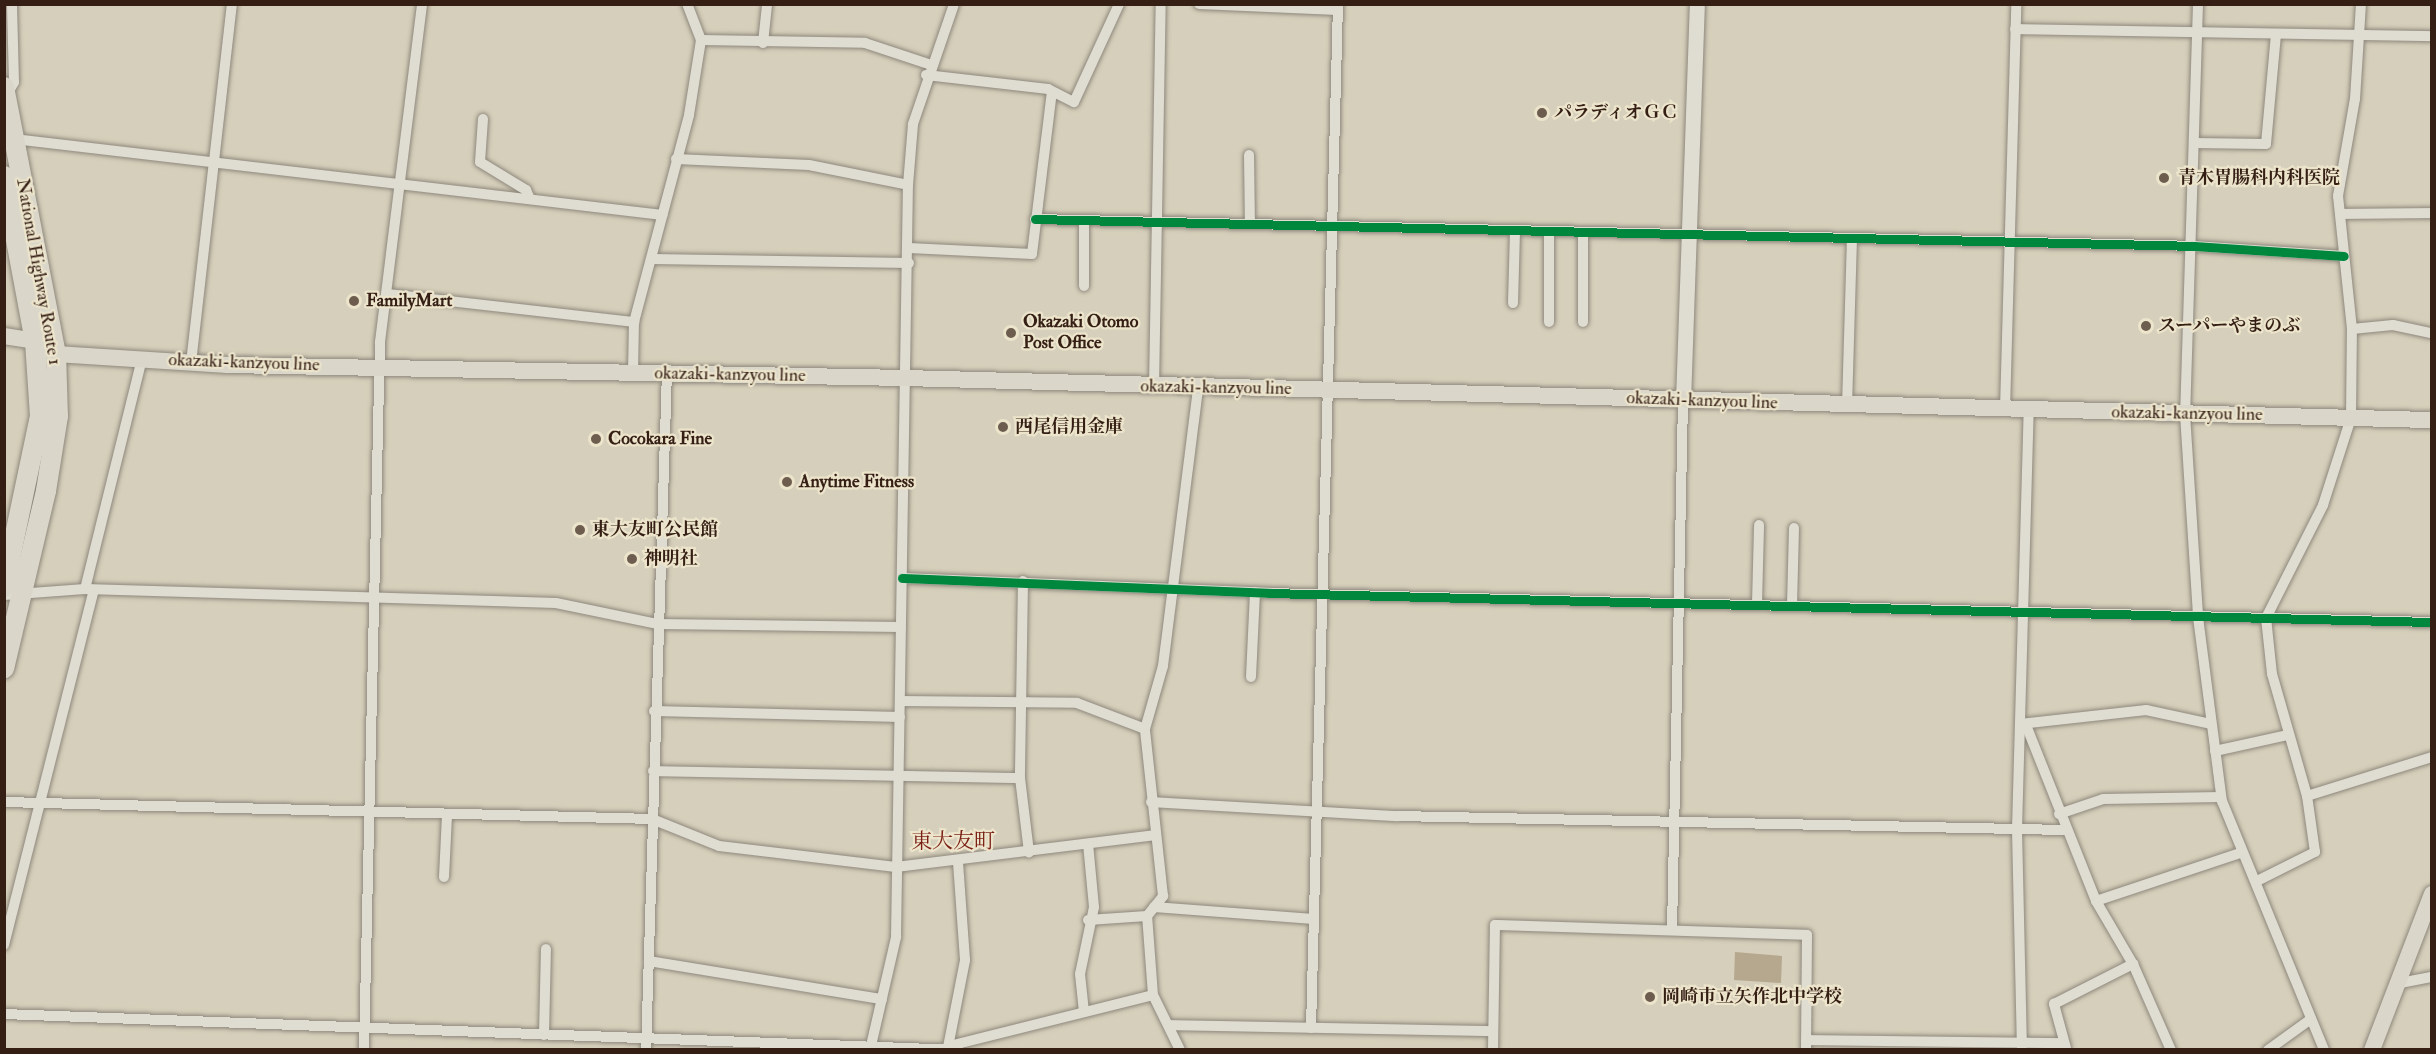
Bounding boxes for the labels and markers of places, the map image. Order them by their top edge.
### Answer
place label: パラディオＧＣ [1554,102,1680,124]
marker: パラディオＧＣ [1535,106,1549,120]
place label: 青木胃腸科内科医院 [2178,167,2340,189]
marker: 青木胃腸科内科医院 [2155,169,2173,187]
place label: FamilyMart [366,290,452,312]
marker: FamilyMart [347,294,361,308]
place label: Okazaki Otomo Post Office [1023,312,1138,354]
place label: スーパーやまのぶ [2158,315,2301,337]
marker: スーパーやまのぶ [2139,319,2153,333]
marker: Okazaki Otomo Post Office [1004,326,1018,340]
place label: 西尾信用金庫 [1015,416,1123,438]
marker: 西尾信用金庫 [996,420,1010,434]
place label: Cocokara Fine [608,428,712,450]
marker: Cocokara Fine [589,432,603,446]
place label: Anytime Fitness [799,471,914,493]
marker: Anytime Fitness [780,475,794,489]
place label: 東大友町公民館 [592,519,718,541]
marker: 東大友町公民館 [573,523,587,537]
place label: 神明社 [644,548,698,570]
marker: 神明社 [625,552,639,566]
place label: 岡崎市立矢作北中学校 [1662,986,1842,1008]
marker: 岡崎市立矢作北中学校 [1643,990,1657,1004]

